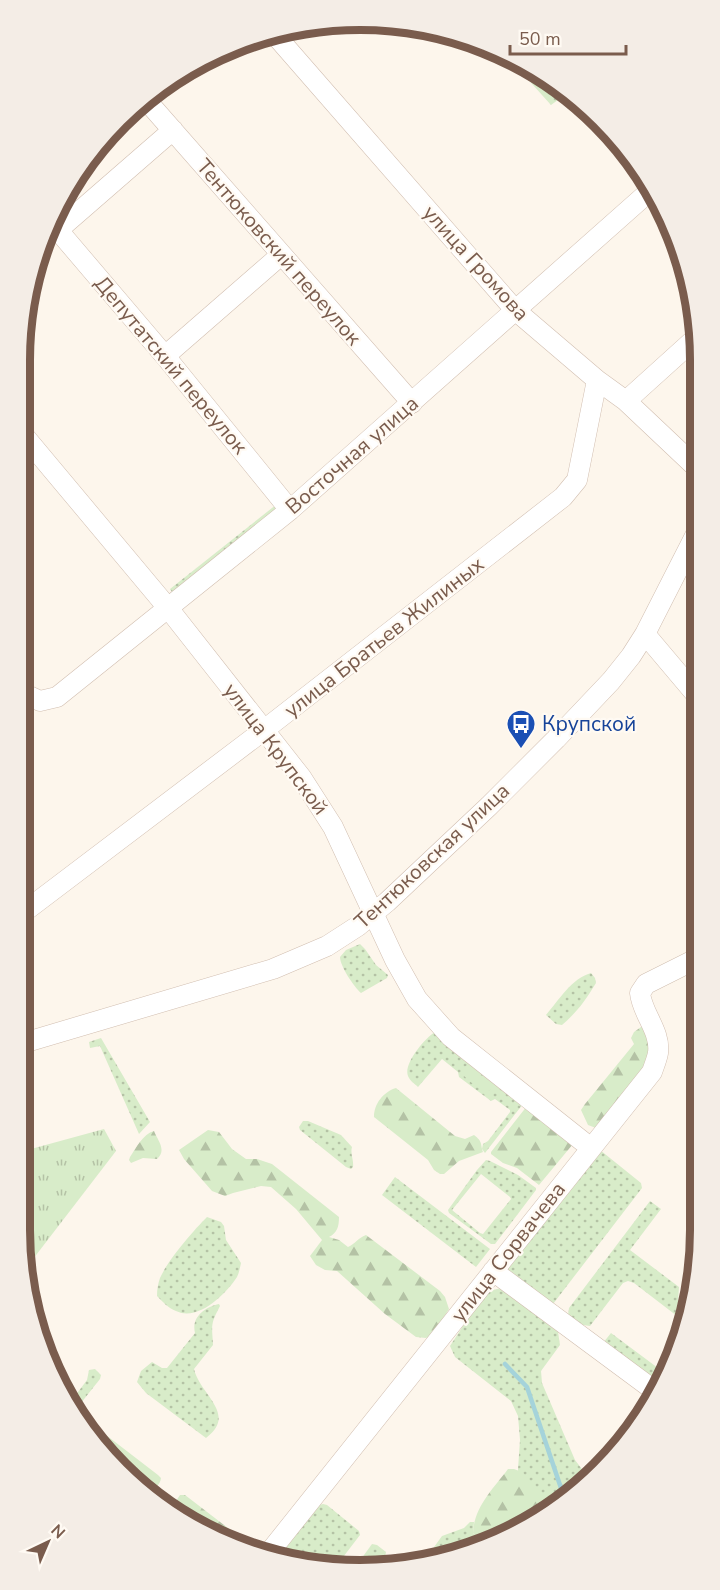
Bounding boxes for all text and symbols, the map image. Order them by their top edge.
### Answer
scale bar [510,18,626,56]
text: 50 m [519,27,561,51]
street label: Тентюковский переулок [190,153,368,352]
street label: улица Громова [417,199,535,327]
street label: Депутатский переулок [88,270,255,461]
street label: Восточная улица [280,389,424,521]
street label: улица Братьев Жилиных [278,550,490,724]
street label: улица Крупской [217,677,335,821]
bus stop icon: Крупской [505,708,537,750]
place label: Крупской [542,710,636,738]
street label: Тентюковская улица [348,777,516,935]
street label: улица Сорвачева [444,1176,572,1328]
north arrow [18,1512,78,1572]
text: N [46,1520,70,1544]

